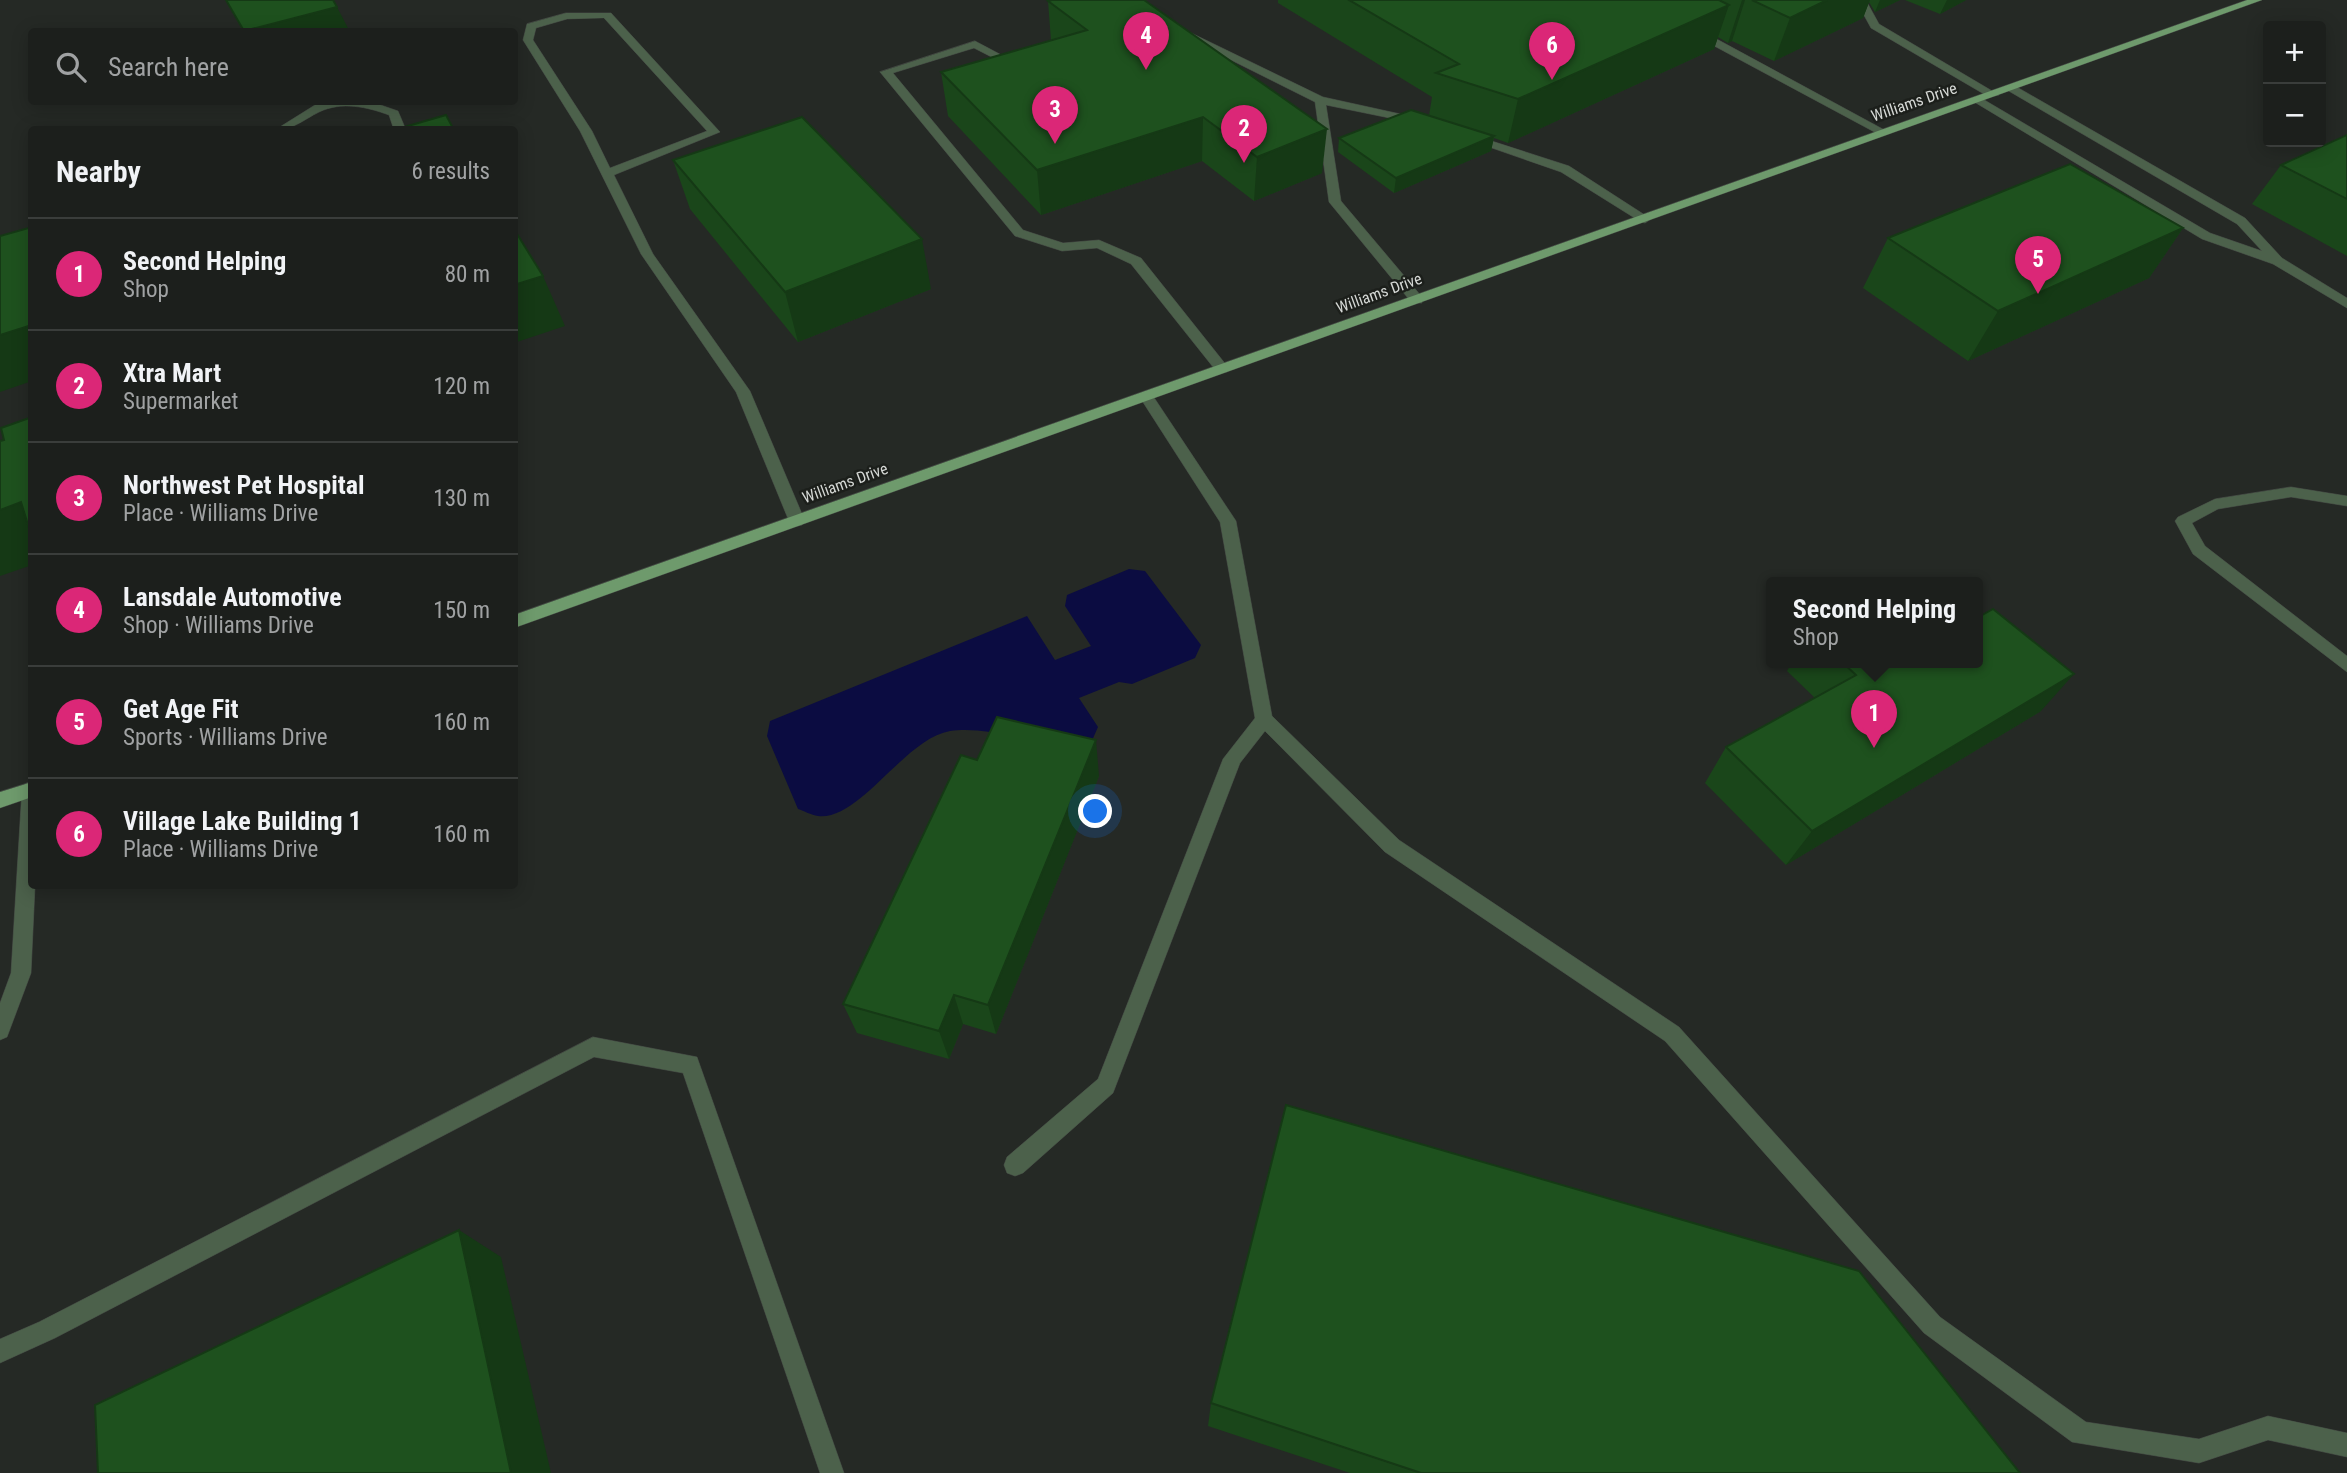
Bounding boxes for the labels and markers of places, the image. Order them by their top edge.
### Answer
pin: 4 [1123,12,1169,70]
pin: 6 [1529,22,1575,80]
pin: 3 [1032,86,1078,144]
pin: 2 [1221,105,1267,163]
pin: 5 [2015,236,2061,294]
pin: 1 [1851,690,1897,748]

